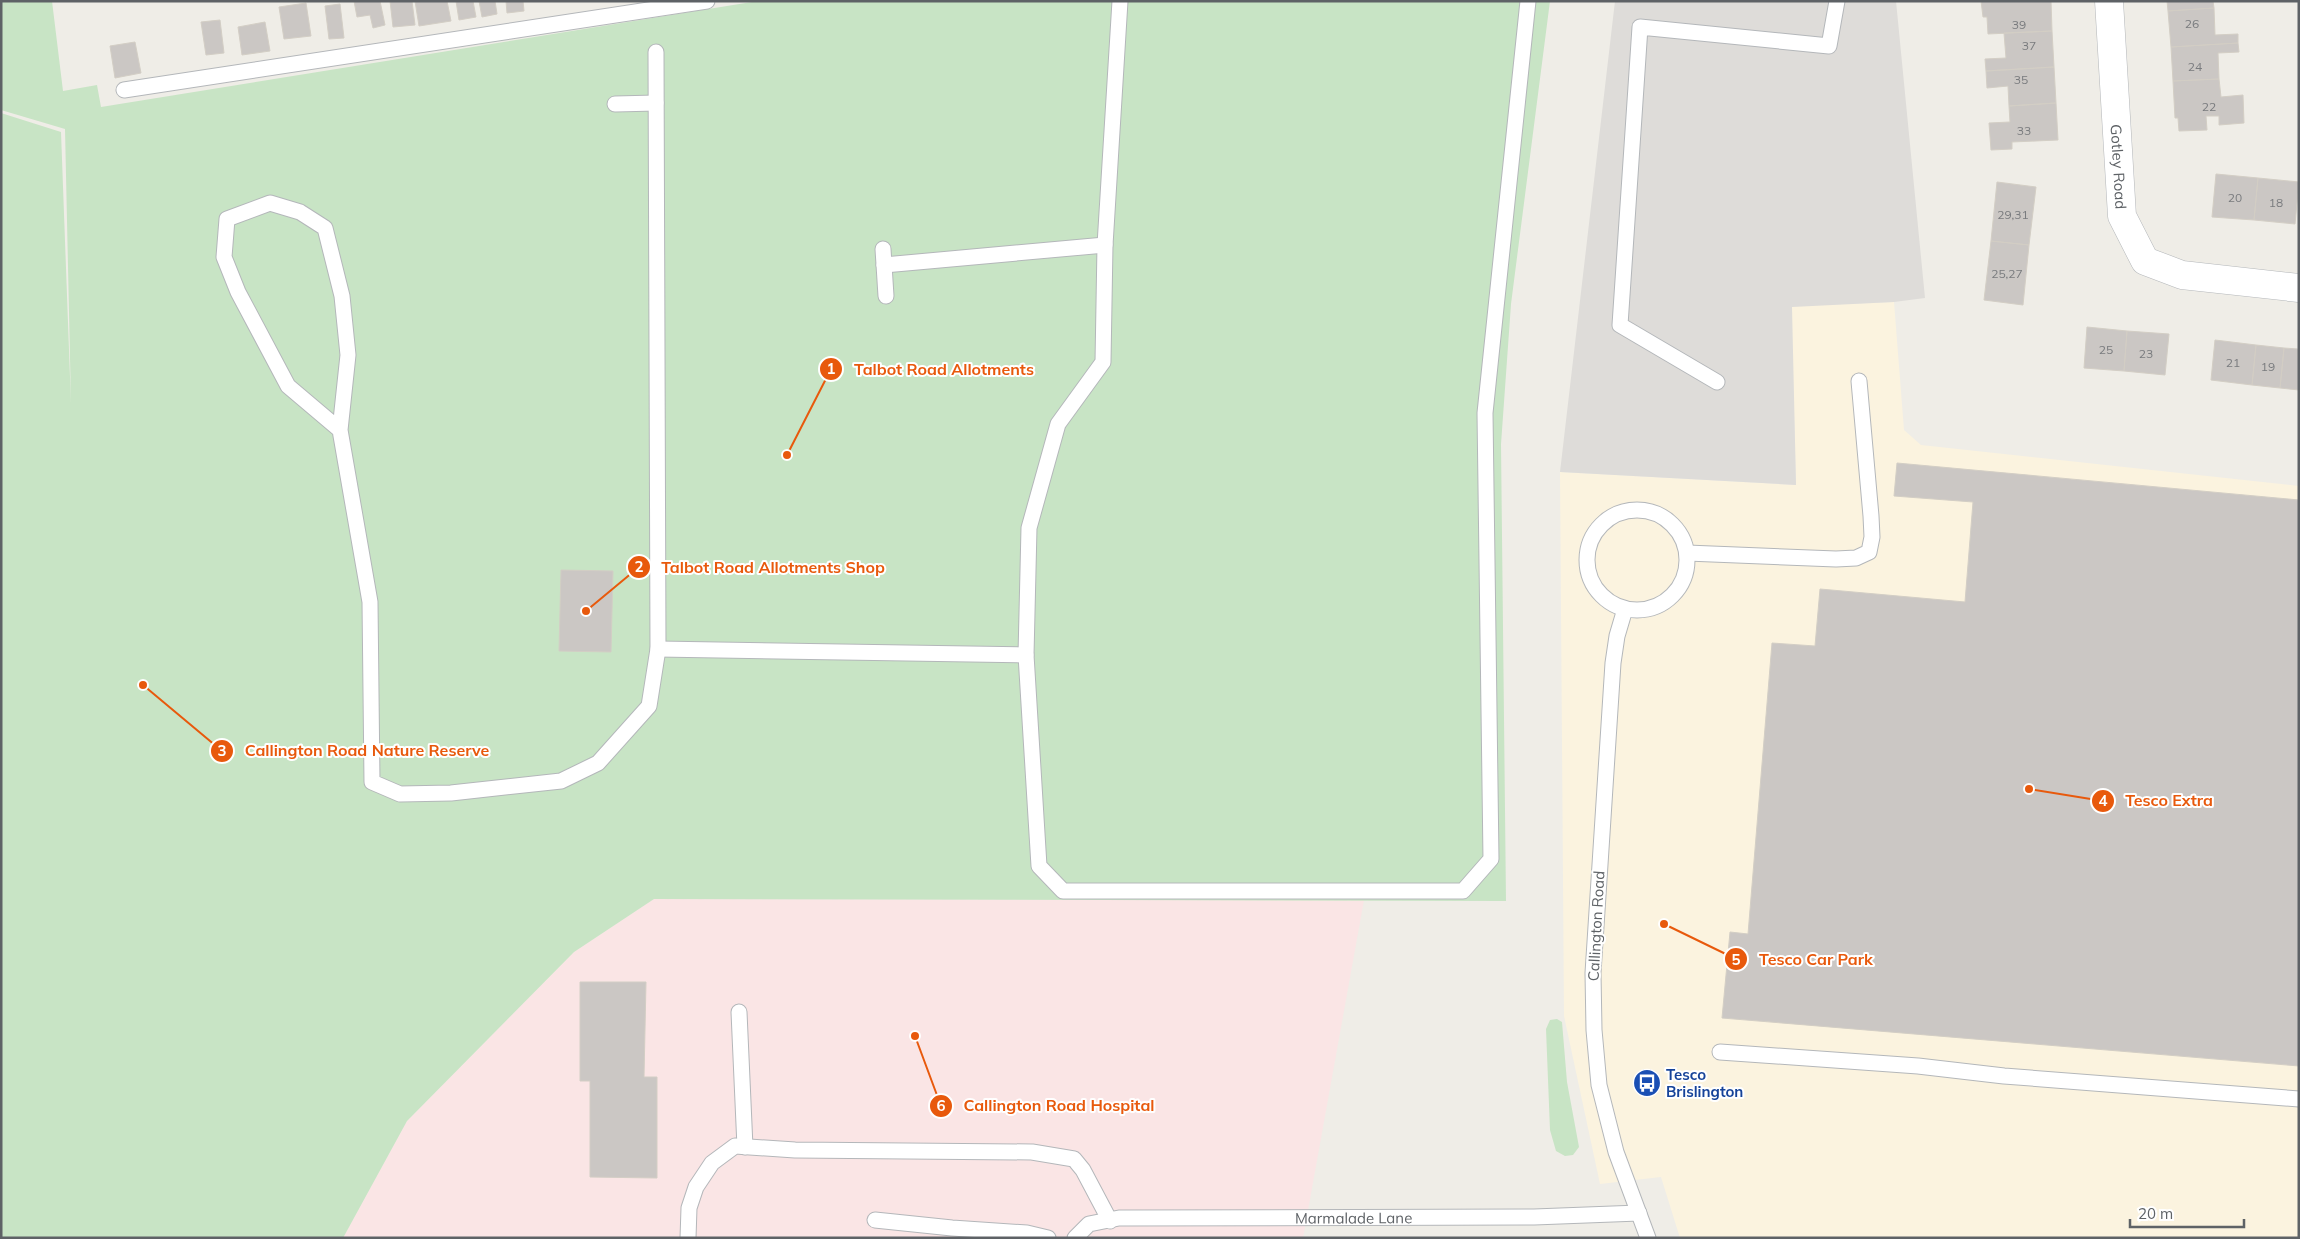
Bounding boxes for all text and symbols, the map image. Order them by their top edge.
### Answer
house number: 26 [2185,16,2199,31]
house number: 39 [2012,17,2026,32]
house number: 37 [2022,38,2036,53]
house number: 24 [2188,59,2202,74]
house number: 35 [2014,72,2028,87]
house number: 22 [2202,99,2216,114]
house number: 33 [2017,123,2031,138]
street label: Gotley Road [2107,124,2131,210]
house number: 20 [2228,190,2242,205]
house number: 18 [2269,195,2283,210]
house number: 29,31 [1997,207,2029,222]
house number: 25,27 [1991,266,2023,281]
house number: 25 [2099,342,2113,357]
house number: 23 [2139,346,2153,361]
callout: Talbot Road Allotments [819,354,1044,385]
house number: 21 [2226,355,2240,370]
text: 1 [826,359,836,378]
text: Talbot Road Allotments [854,359,1034,379]
house number: 19 [2261,359,2275,374]
callout: Talbot Road Allotments Shop [626,552,895,583]
text: 2 [634,557,644,576]
text: Talbot Road Allotments Shop [661,557,885,577]
callout: Callington Road Nature Reserve [210,735,499,766]
text: Callington Road Nature Reserve [245,740,489,760]
text: 3 [217,741,227,760]
callout: Tesco Extra [2090,785,2223,816]
text: Tesco Extra [2125,790,2213,810]
text: 4 [2098,791,2108,810]
street label: Callington Road [1584,870,1608,982]
callout: Tesco Car Park [1724,944,1883,975]
text: Tesco Car Park [1759,949,1874,969]
text: 5 [1731,950,1741,969]
place label: Tesco Brislington [1666,1065,1743,1101]
bus stop icon: Tesco Brislington [1632,1068,1662,1098]
callout: Callington Road Hospital [928,1090,1164,1121]
text: Callington Road Hospital [963,1095,1155,1115]
text: 6 [936,1096,946,1115]
scale bar [2130,1196,2244,1228]
text: 20 m [2138,1204,2173,1223]
street label: Marmalade Lane [1295,1208,1412,1227]

